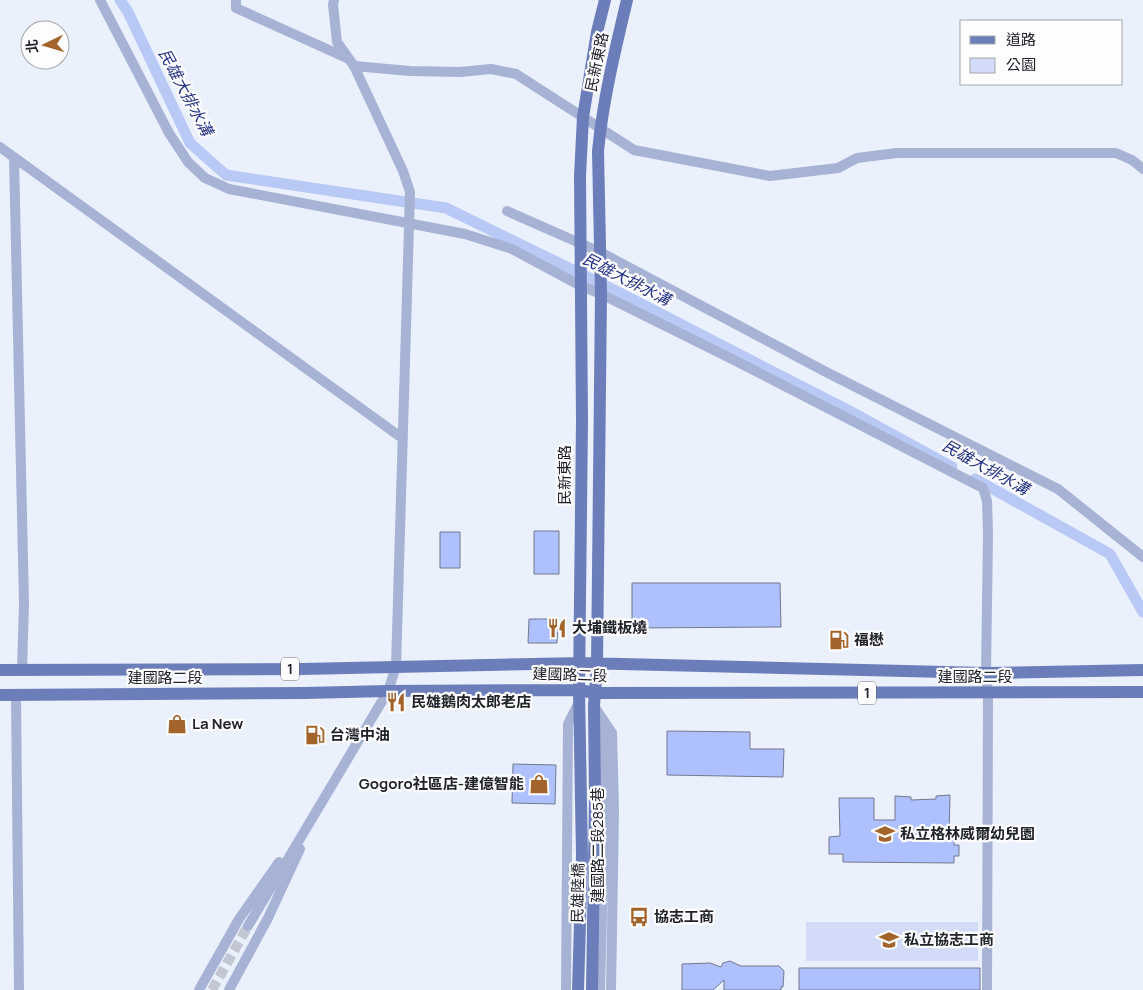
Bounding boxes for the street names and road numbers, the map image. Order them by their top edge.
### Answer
street label: 民新東路 [580,30,613,93]
street label: 民新東路 [554,445,575,505]
road number: 1 [281,658,299,681]
street label: 建國路二段 [532,663,608,686]
street label: 建國路二段 [937,666,1013,687]
street label: 建國路二段 [127,667,203,688]
road number: 1 [858,681,876,704]
street label: 建國路二段285巷 [587,787,608,903]
street label: 民雄陸橋 [566,863,589,923]

